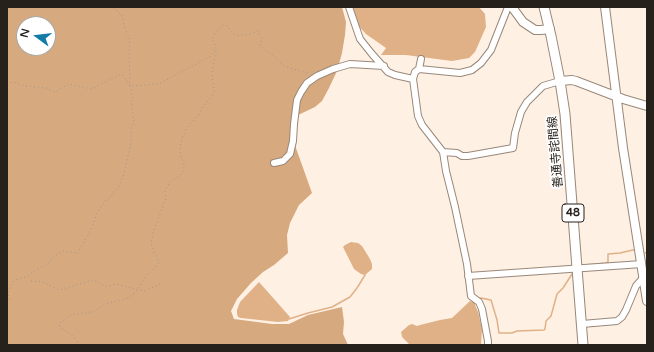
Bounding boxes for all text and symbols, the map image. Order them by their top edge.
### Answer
north arrow [16,16,56,56]
text: N [17,27,32,39]
street label: 善通寺詫間線 [546,116,566,188]
road number: 48 [562,204,584,222]

